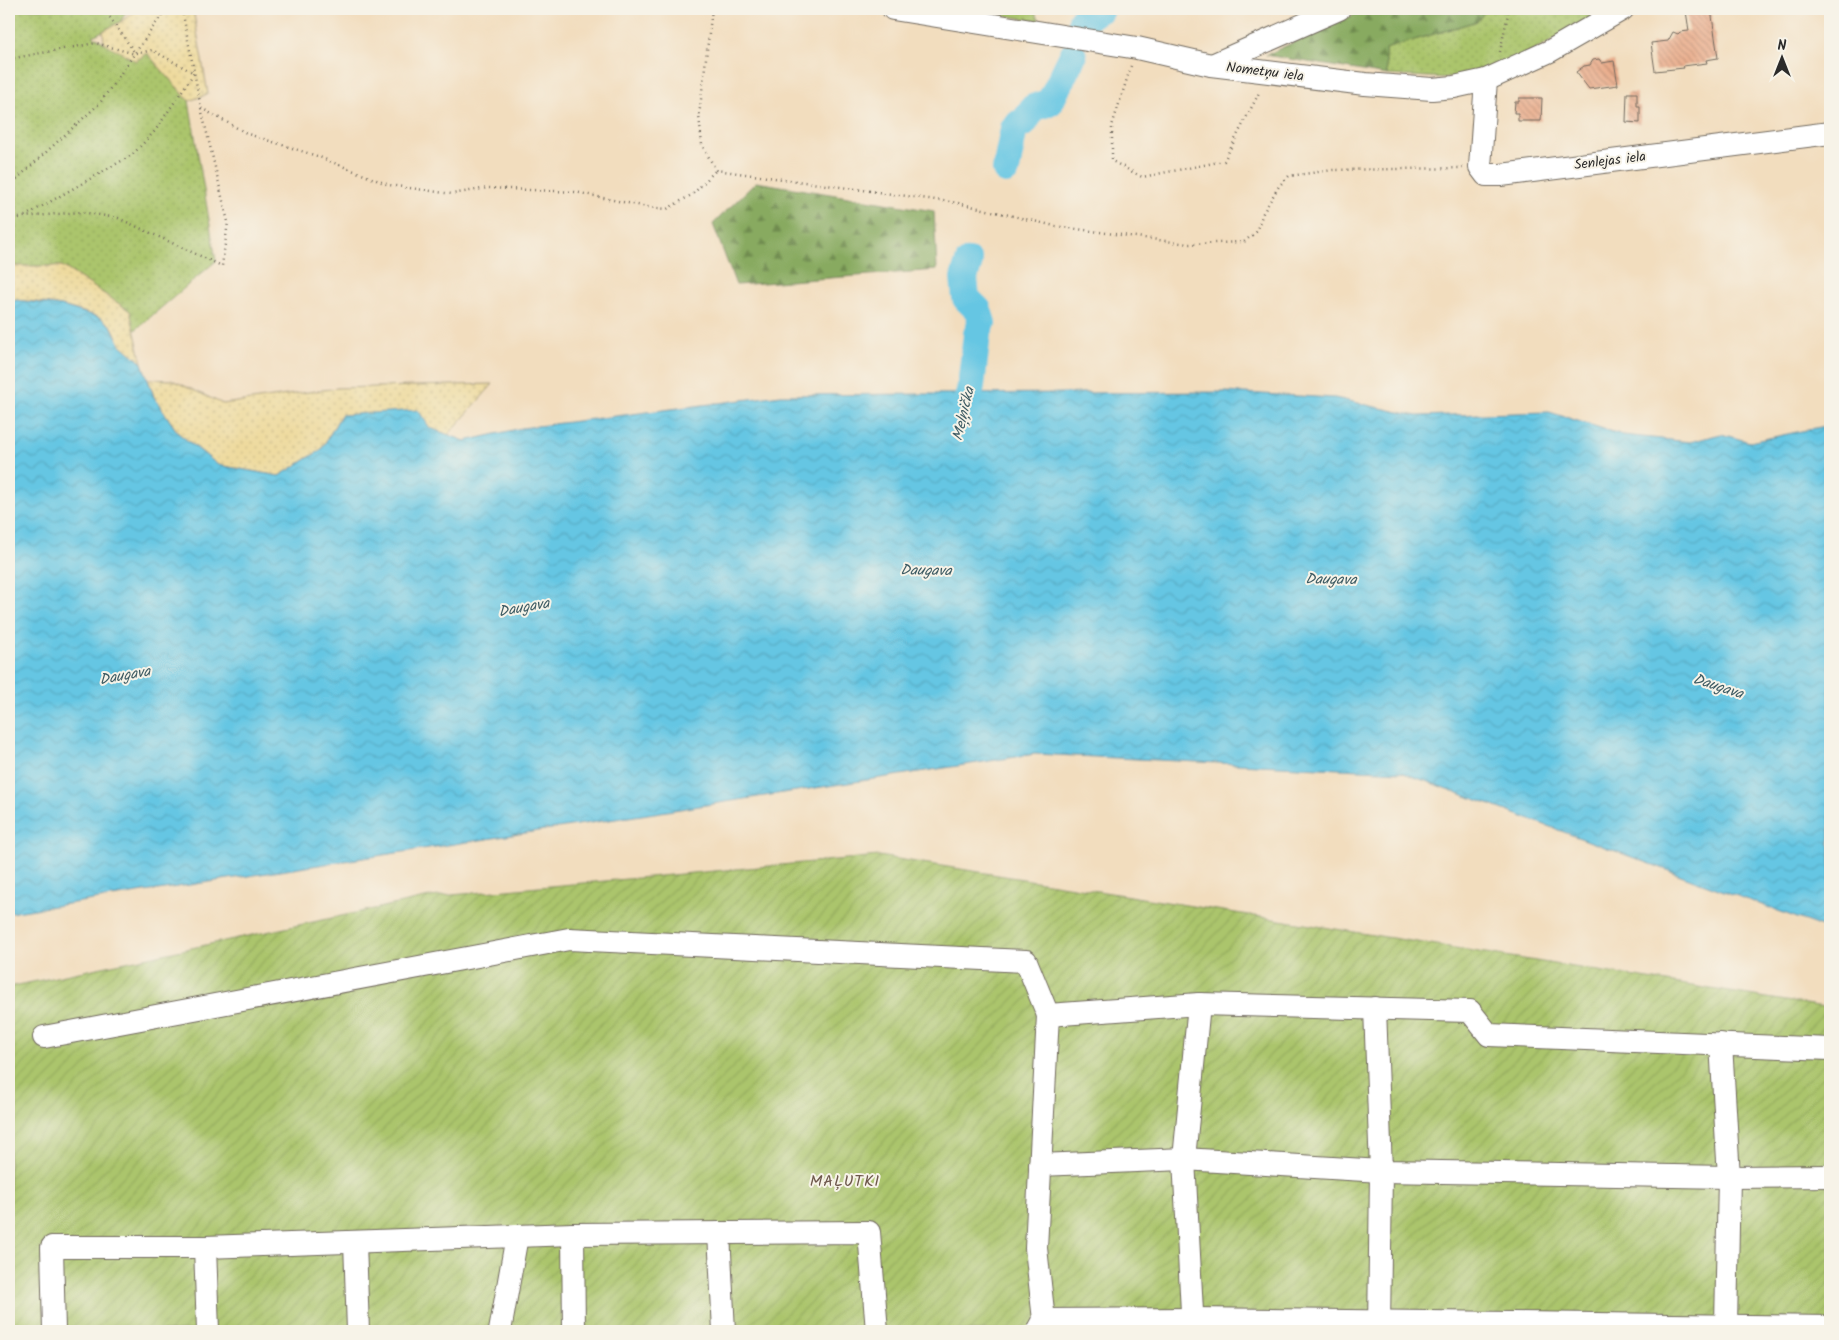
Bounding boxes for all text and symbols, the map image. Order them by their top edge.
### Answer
north arrow [1756,32,1806,82]
text: N [1778,35,1787,57]
street label: Nometņu iela [1225,56,1305,88]
street label: Senlejas iela [1573,146,1647,176]
water label: Meļņička [946,384,982,443]
water label: Daugava [900,559,953,583]
water label: Daugava [1305,568,1358,592]
water label: Daugava [497,592,552,624]
water label: Daugava [98,660,153,692]
water label: Daugava [1690,668,1747,707]
district label: MAĻUTKI [810,1169,880,1194]

